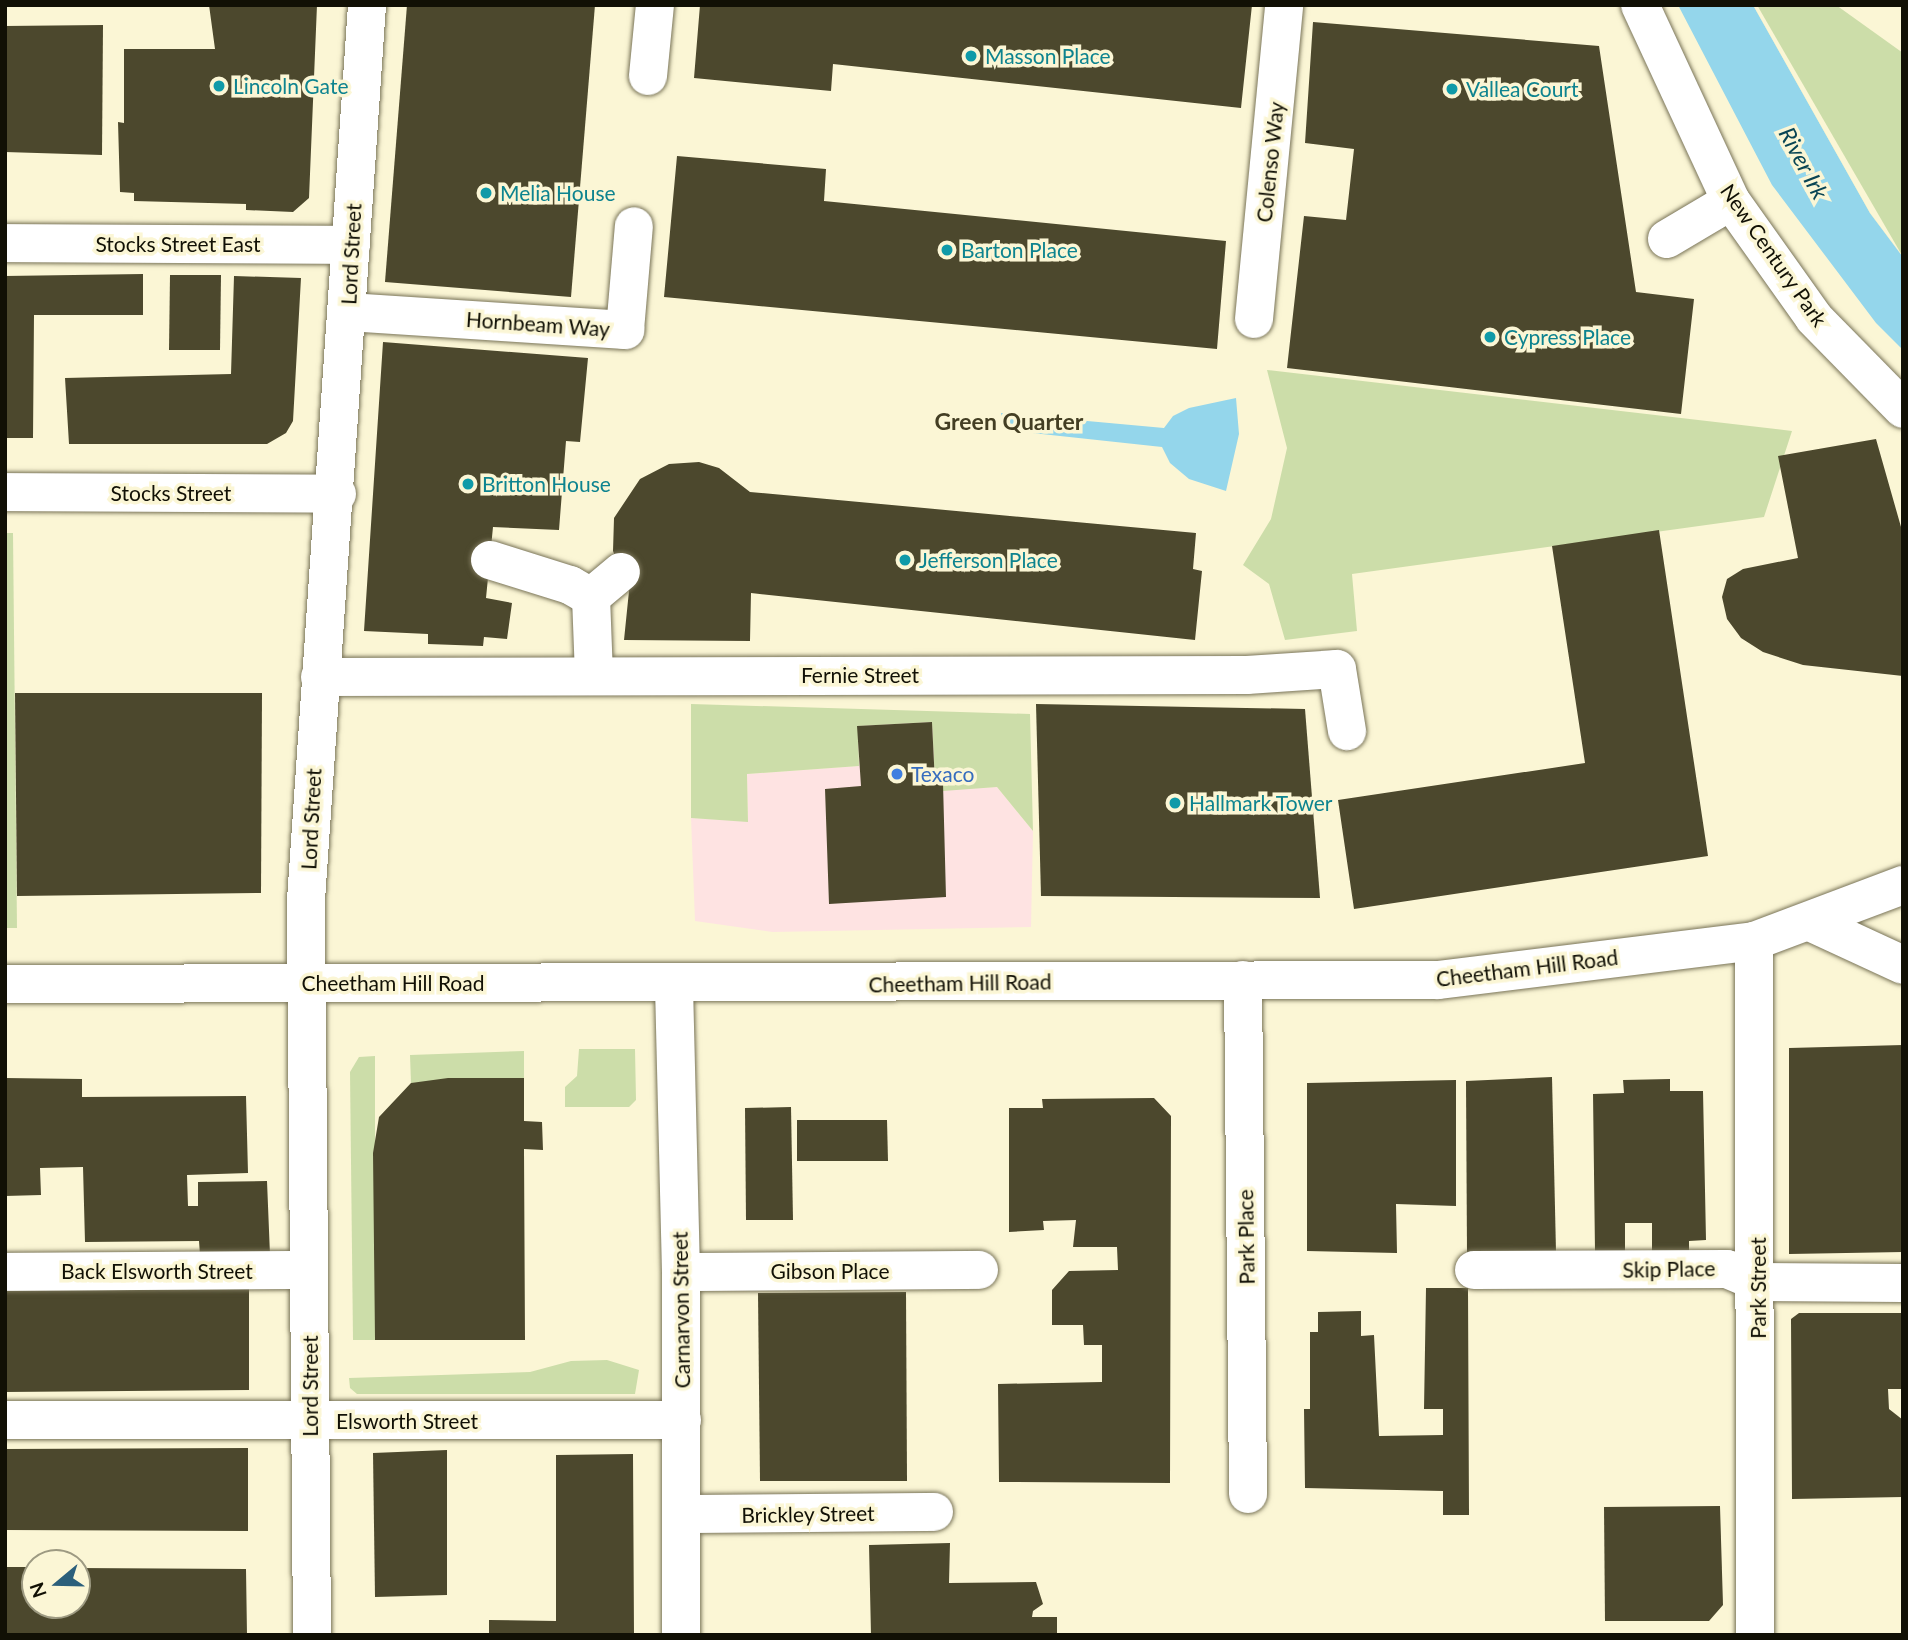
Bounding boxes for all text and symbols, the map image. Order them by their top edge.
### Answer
place label: Masson Place [985,43,1111,69]
marker: Masson Place [963,48,979,64]
place label: Lincoln Gate [233,73,348,99]
place label: Vallea Court [1466,76,1579,102]
marker: Lincoln Gate [211,78,227,94]
marker: Vallea Court [1444,81,1460,97]
street label: Colenso Way [1251,100,1289,224]
water label: River Irk [1773,122,1835,204]
street label: New Century Park [1715,178,1833,332]
place label: Melia House [500,180,616,206]
marker: Melia House [478,185,494,201]
street label: Lord Street [336,203,366,305]
street label: Stocks Street East [95,231,261,257]
place label: Barton Place [961,237,1078,263]
marker: Barton Place [939,242,955,258]
street label: Hornbeam Way [465,306,611,342]
place label: Cypress Place [1504,324,1631,350]
marker: Cypress Place [1482,329,1498,345]
district label: Green Quarter [935,407,1083,435]
place label: Britton House [482,471,611,497]
marker: Britton House [460,476,476,492]
street label: Stocks Street [111,480,231,506]
place label: Jefferson Place [919,547,1058,573]
marker: Jefferson Place [897,552,913,568]
street label: Fernie Street [801,662,919,688]
place label: Texaco [911,761,974,787]
marker: Texaco [889,766,905,782]
street label: Lord Street [296,768,326,870]
place label: Hallmark Tower [1189,790,1333,816]
marker: Hallmark Tower [1167,795,1183,811]
street label: Cheetham Hill Road [1435,944,1619,992]
street label: Cheetham Hill Road [868,969,1052,997]
street label: Cheetham Hill Road [302,970,484,996]
street label: Park Place [1233,1189,1259,1285]
street label: Carnarvon Street [667,1231,695,1389]
street label: Park Street [1745,1237,1771,1339]
street label: Skip Place [1622,1256,1716,1282]
street label: Back Elsworth Street [61,1258,253,1284]
street label: Gibson Place [770,1258,890,1284]
street label: Lord Street [297,1335,323,1437]
street label: Elsworth Street [336,1408,478,1434]
street label: Brickley Street [741,1500,875,1528]
north arrow [21,1549,91,1619]
text: N [24,1580,51,1601]

